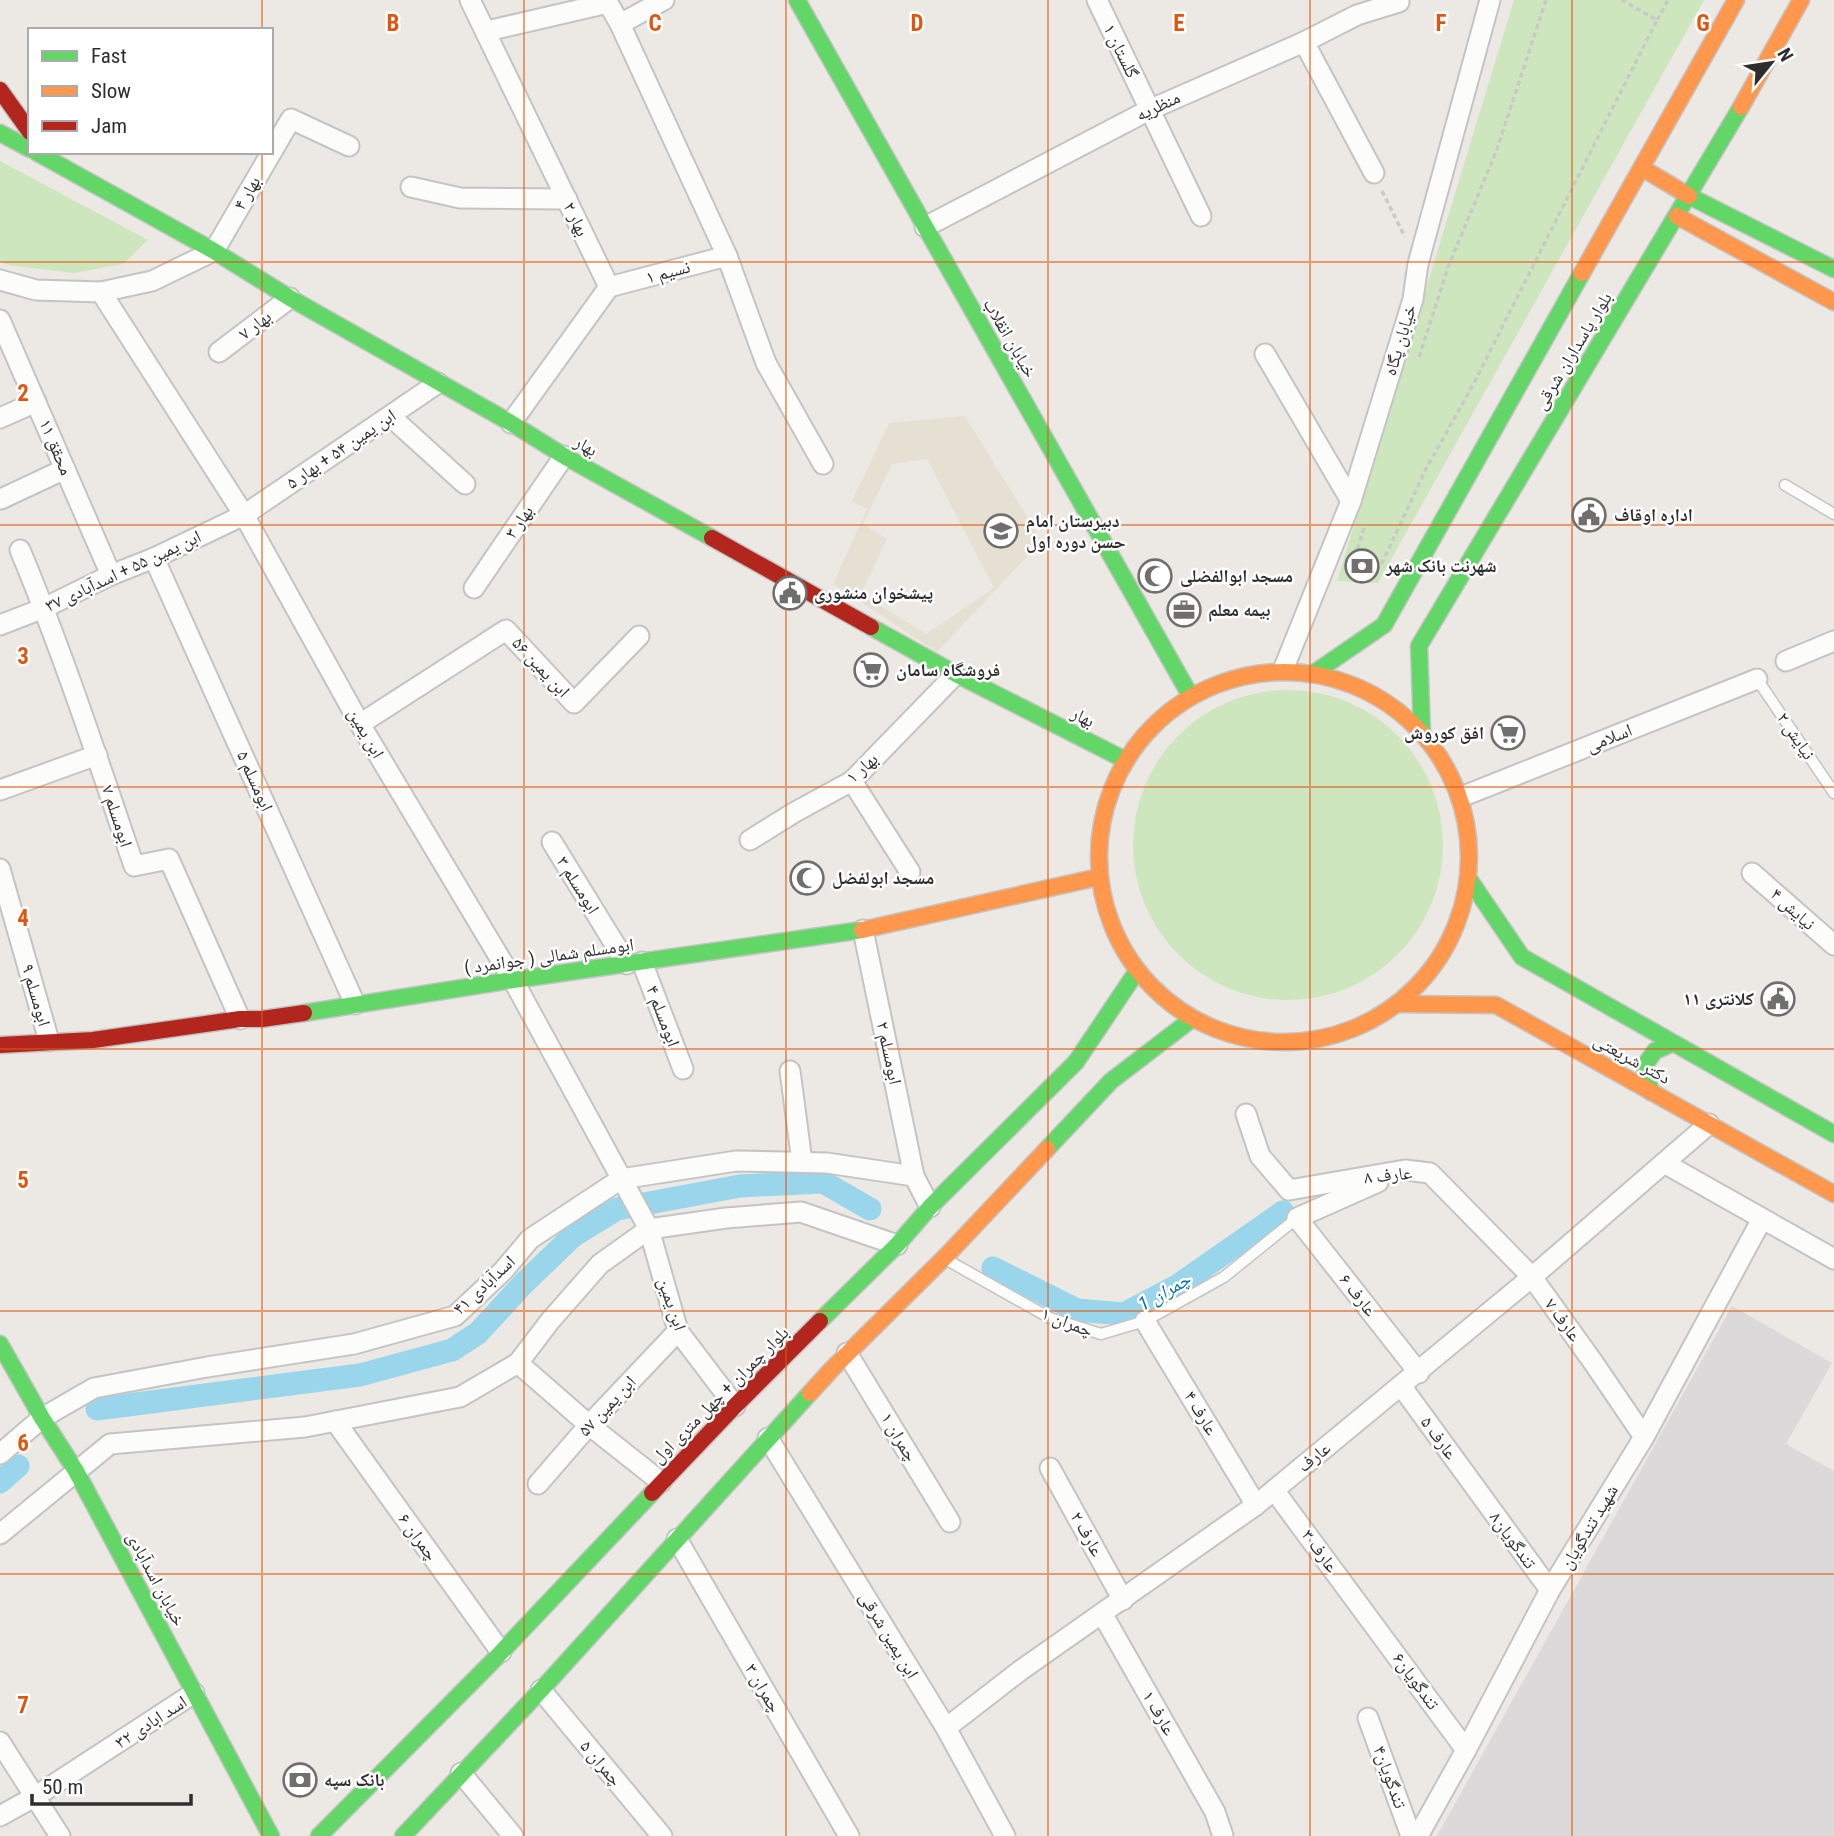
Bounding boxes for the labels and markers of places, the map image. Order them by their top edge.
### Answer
public building icon: اداره اوقاف [1570,496,1608,534]
place label: اداره اوقاف [1614,504,1693,525]
place label: دبیرستان امام حسن دوره اول [1026,510,1126,553]
school or university icon: دبیرستان امام حسن دوره اول [982,512,1020,550]
bank icon: شهرنت بانک شهر [1343,547,1381,585]
place label: شهرنت بانک شهر [1385,555,1497,577]
mosque icon: مسجد ابوالفضلی [1136,557,1174,595]
place label: مسجد ابوالفضلی [1180,565,1293,587]
public building icon: پیشخوان منشوری [771,574,809,612]
place label: پیشخوان منشوری [814,582,933,604]
office icon: بیمه معلم [1165,591,1203,629]
place label: بیمه معلم [1208,599,1270,622]
supermarket icon: فروشگاه سامان [852,651,890,689]
place label: فروشگاه سامان [896,659,1000,681]
supermarket icon: افق کوروش [1489,714,1527,752]
place label: افق کوروش [1404,722,1484,744]
mosque icon: مسجد ابولفضل [788,859,826,897]
place label: مسجد ابولفضل [832,867,934,889]
public building icon: کلانتری ۱۱ [1759,980,1797,1018]
place label: کلانتری ۱۱ [1683,988,1754,1010]
bank icon: بانک سپه [281,1761,319,1799]
place label: بانک سپه [324,1769,385,1791]

